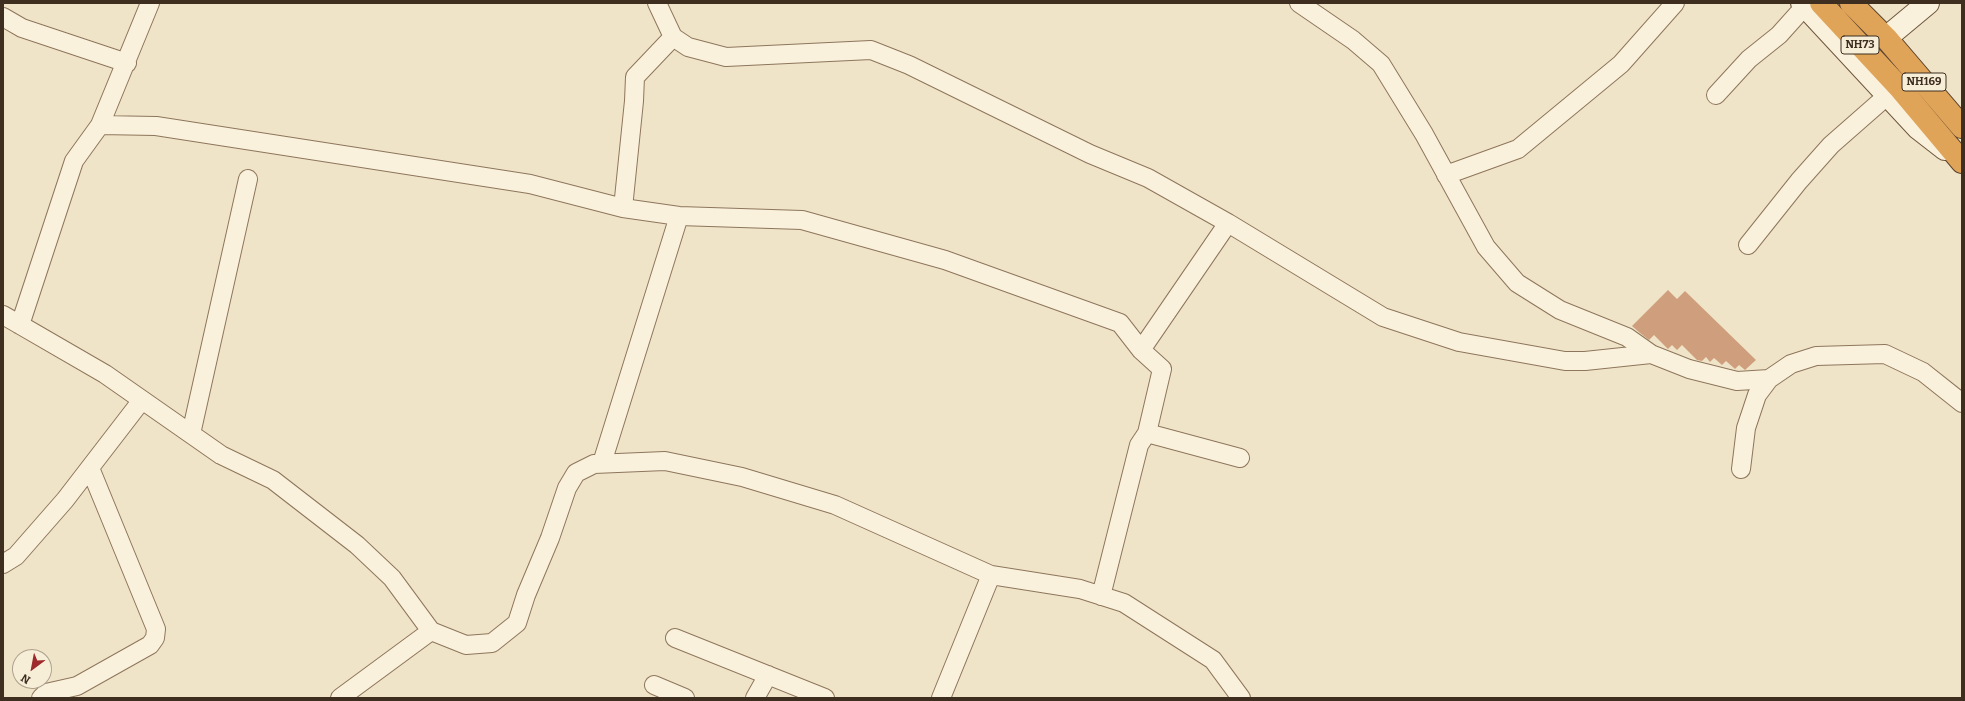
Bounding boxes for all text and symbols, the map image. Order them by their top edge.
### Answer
road number: NH73 [1841,36,1879,54]
road number: NH169 [1902,73,1946,91]
north arrow [12,649,52,689]
text: N [19,671,33,687]

